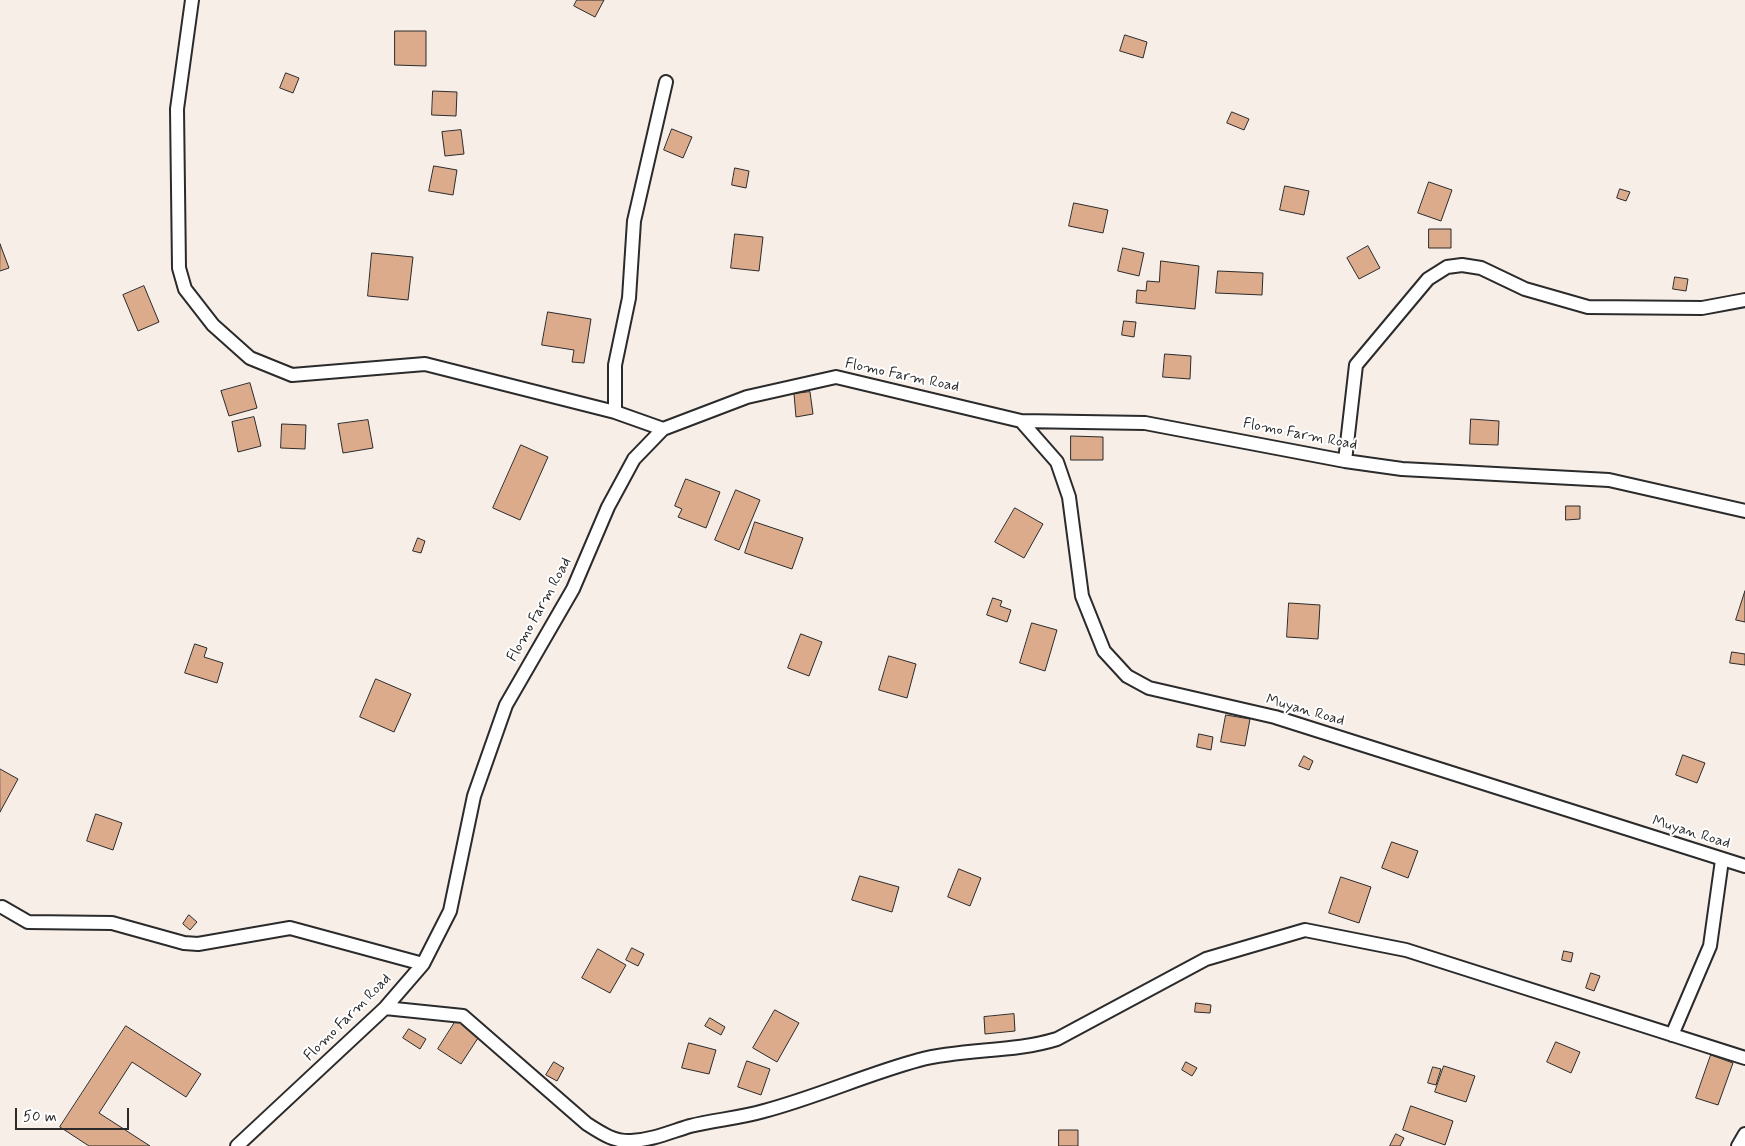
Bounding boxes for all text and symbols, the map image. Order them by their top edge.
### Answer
street label: Flomo Farm Road [843,355,961,397]
street label: Flomo Farm Road [1241,415,1359,455]
street label: Flomo Farm Road [504,555,576,665]
street label: Muyan Road [1264,691,1346,731]
street label: Muyan Road [1650,813,1732,853]
street label: Flomo Farm Road [301,971,395,1065]
scale bar [18,1098,131,1130]
text: 50 m [23,1107,57,1127]

